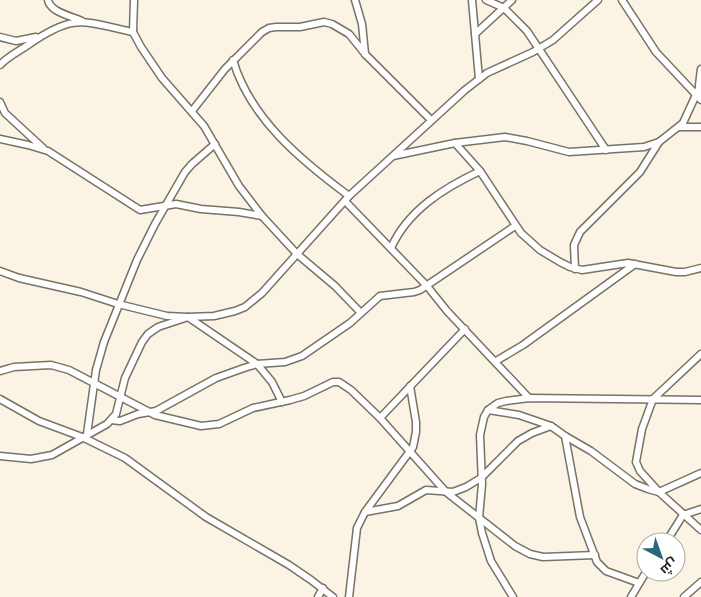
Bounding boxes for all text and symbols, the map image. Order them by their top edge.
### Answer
north arrow [636,532,686,582]
text: ش [656,553,682,580]

